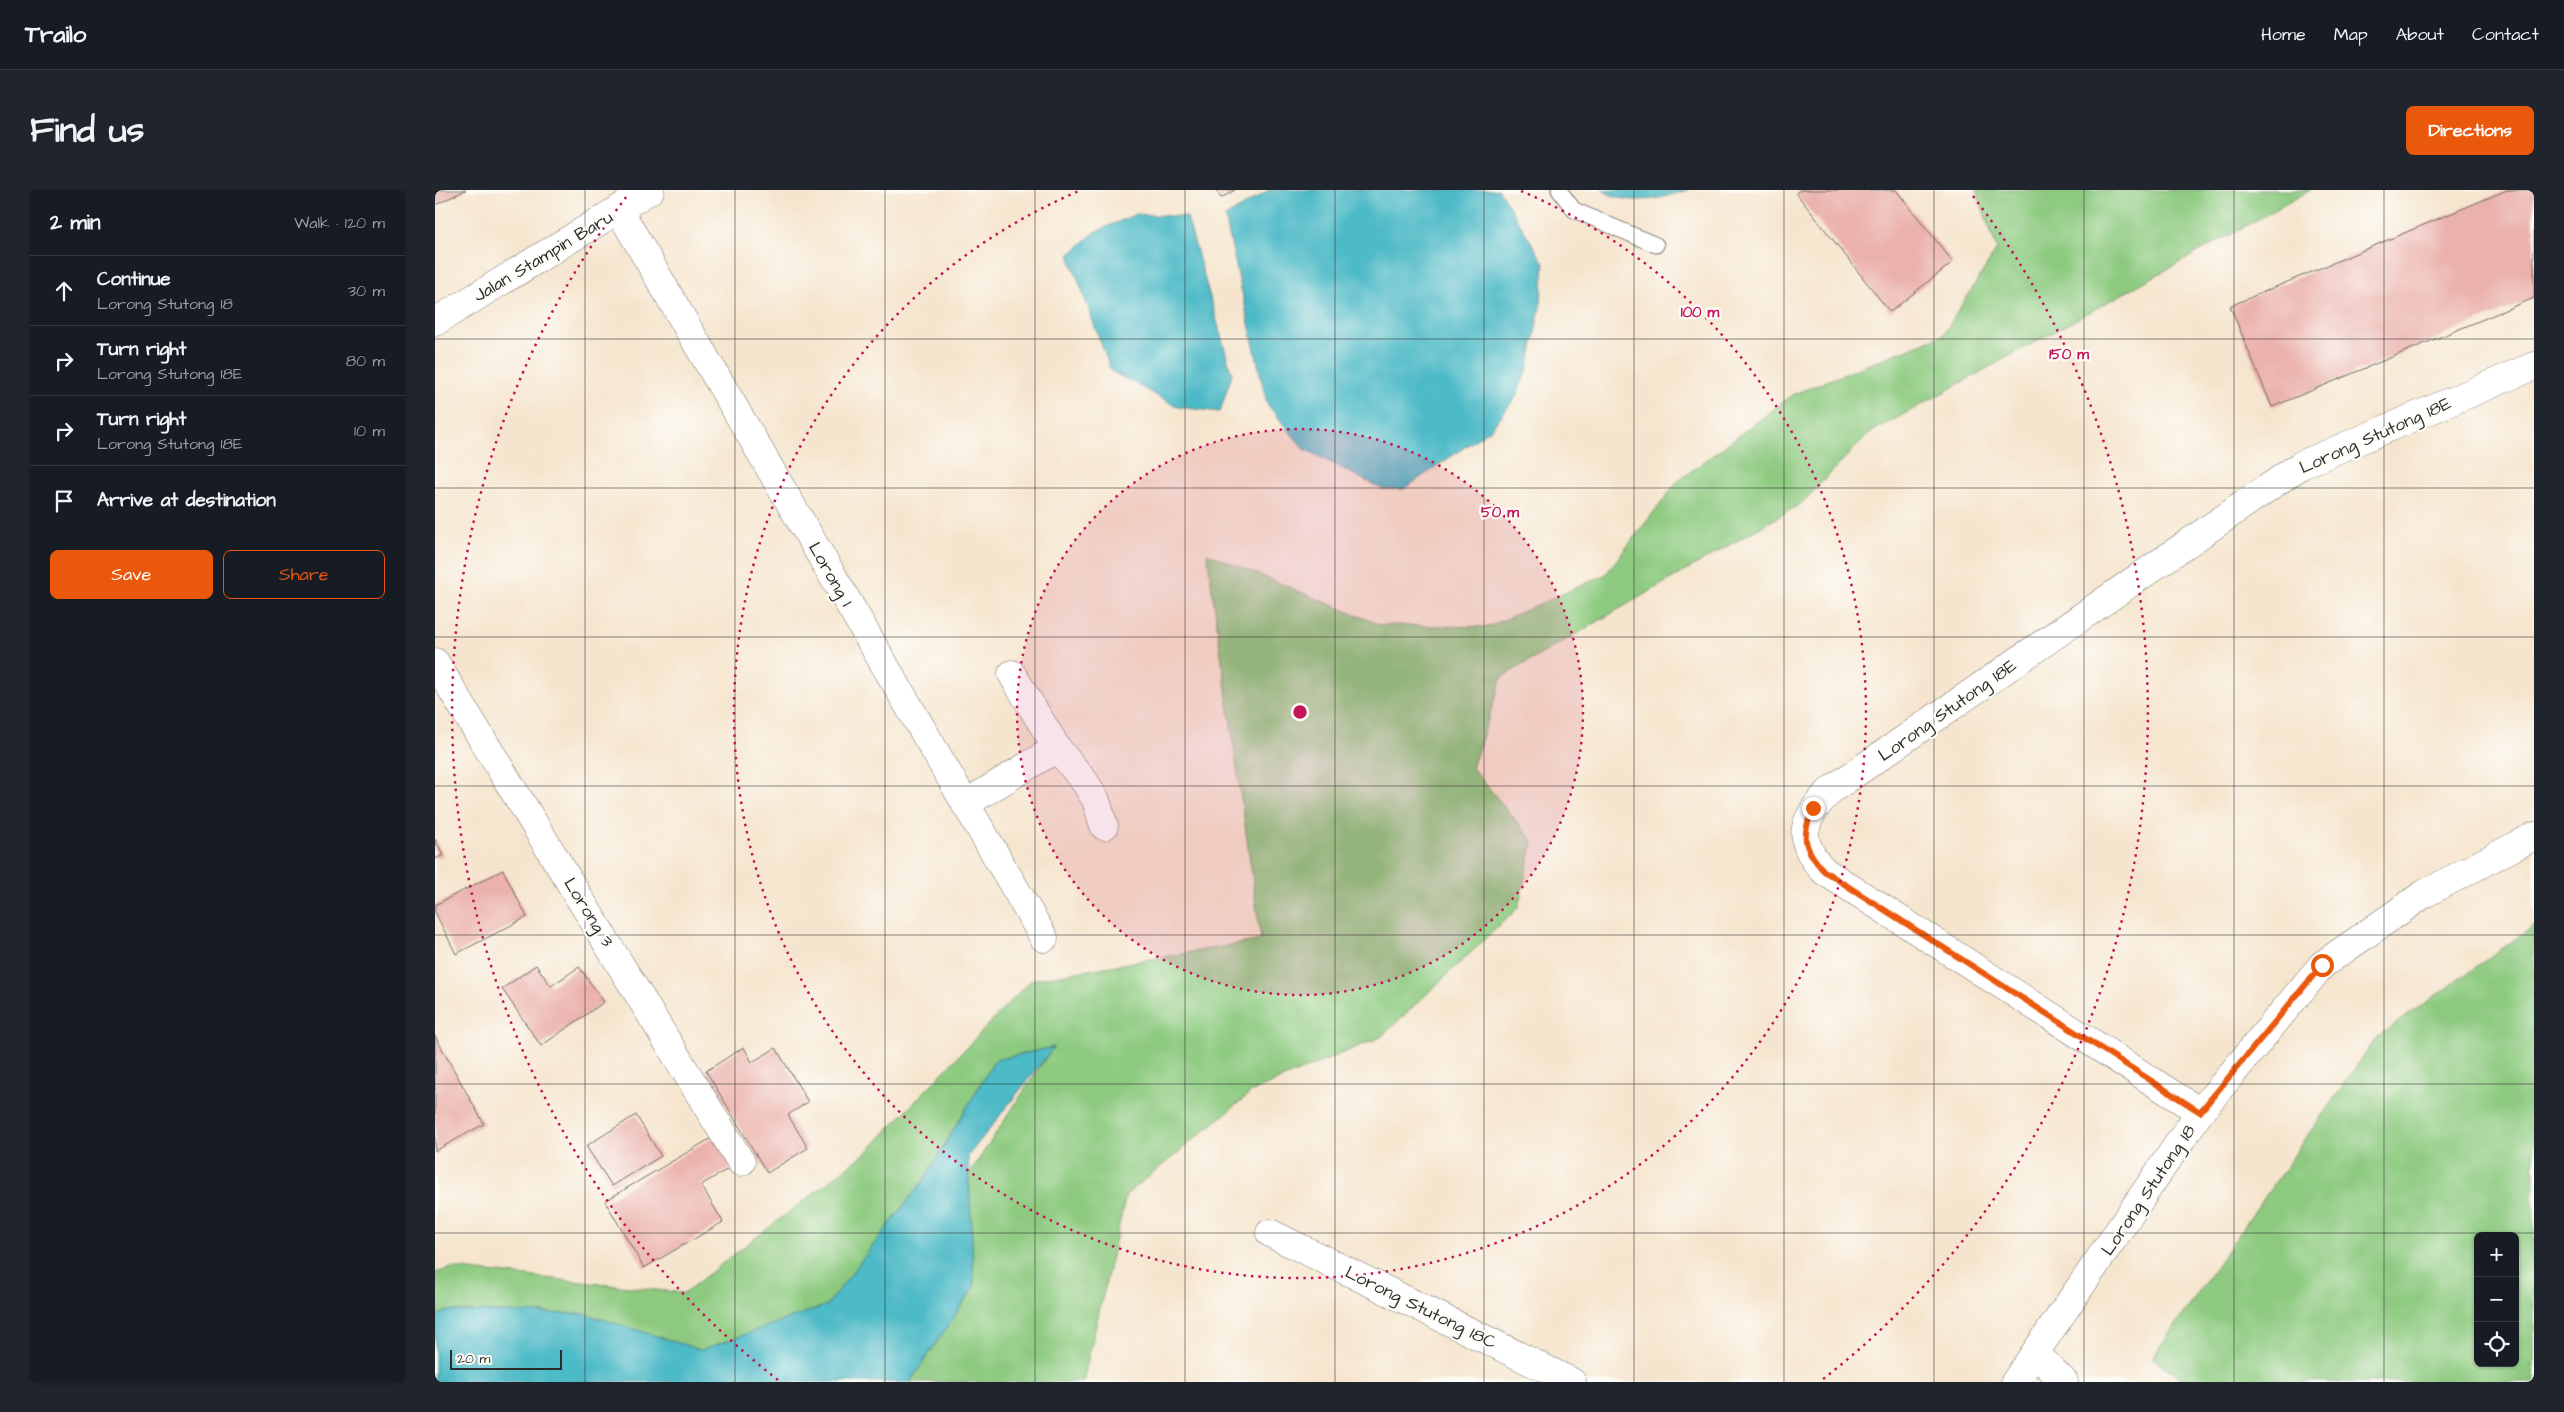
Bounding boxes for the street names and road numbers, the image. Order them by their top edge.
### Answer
street label: Jalan Stampin Baru [469,205,618,308]
street label: Lorong Stutong 18E [2295,391,2456,481]
street label: Lorong 1 [801,537,859,612]
street label: Lorong Stutong 18E [1873,653,2022,768]
street label: Lorong 3 [557,873,620,952]
street label: Lorong Stutong 18 [2095,1120,2203,1261]
street label: Lorong Stutong 18C [1340,1260,1501,1356]

